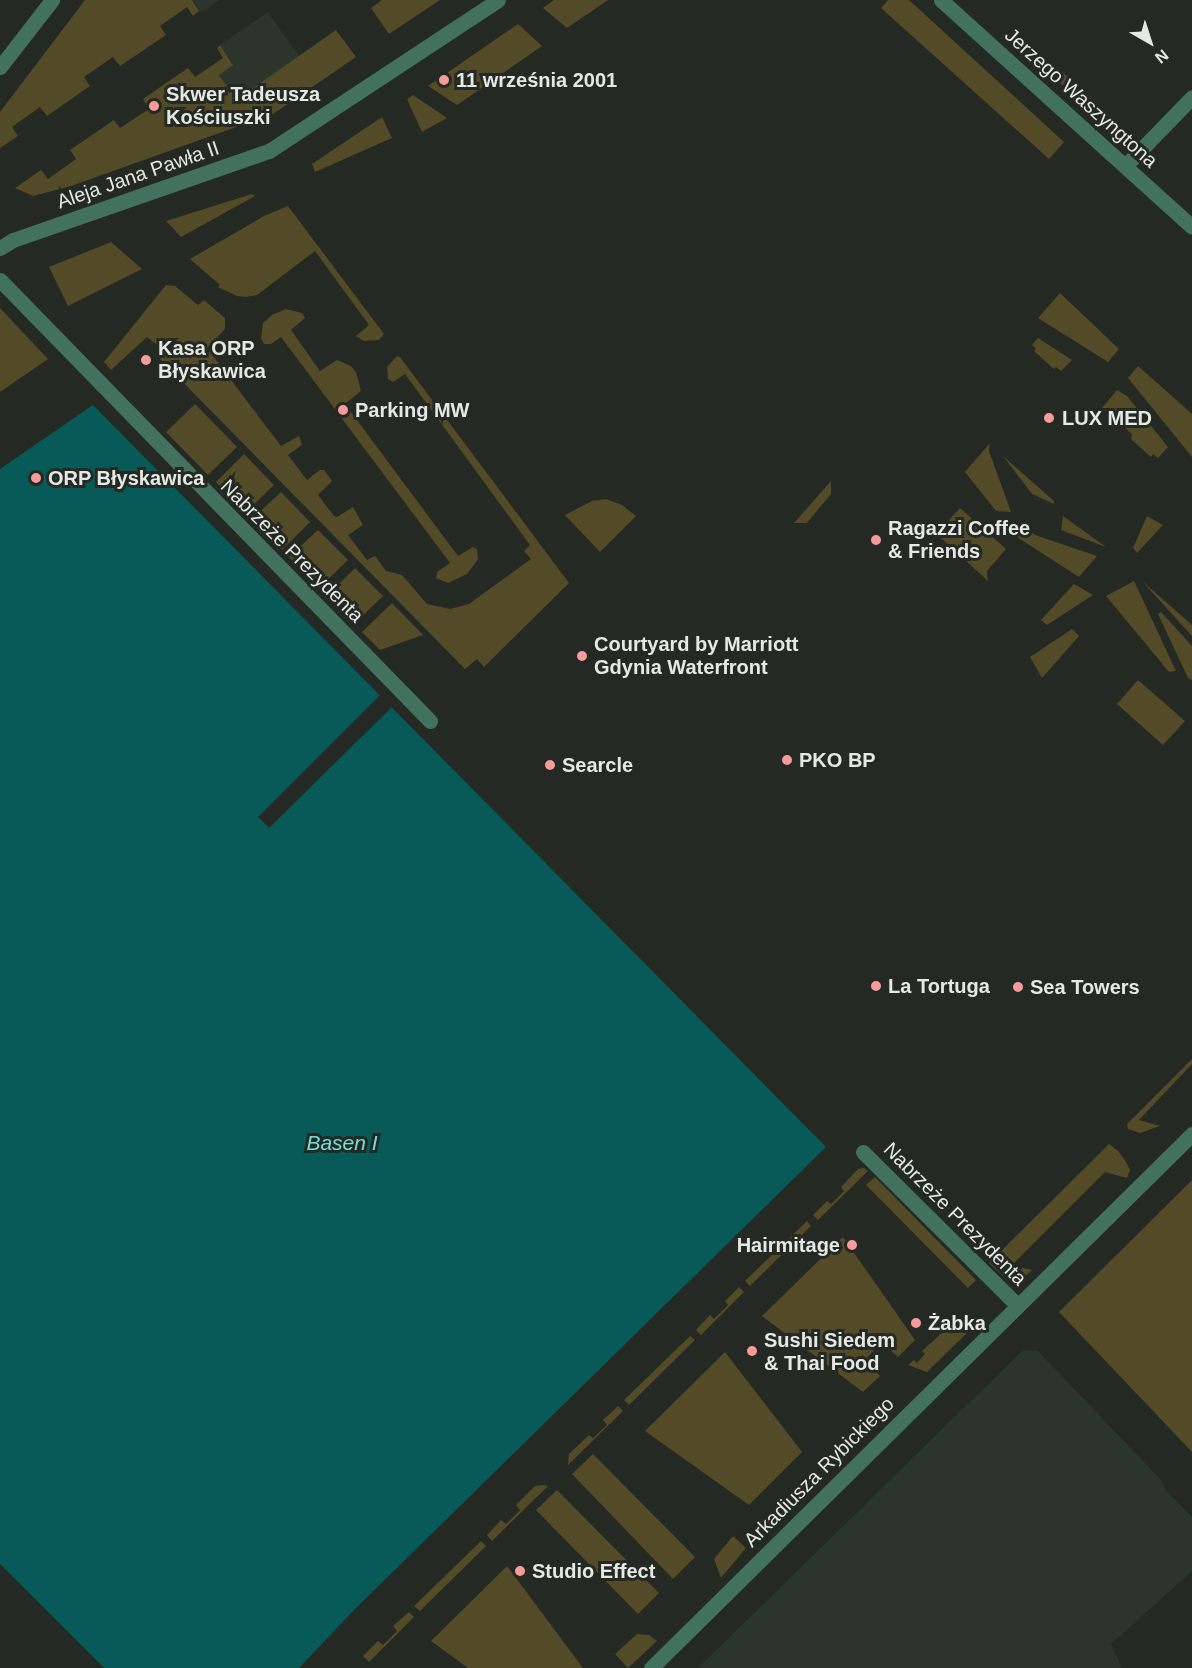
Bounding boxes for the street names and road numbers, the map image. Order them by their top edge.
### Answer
street label: Jerzego Waszyngtona [1000,23,1162,173]
street label: Aleja Jana Pawła II [54,136,222,214]
street label: Nabrzeże Prezydenta [216,475,368,627]
street label: Nabrzeże Prezydenta [879,1138,1031,1290]
street label: Arkadiusza Rybickiego [739,1392,899,1552]

